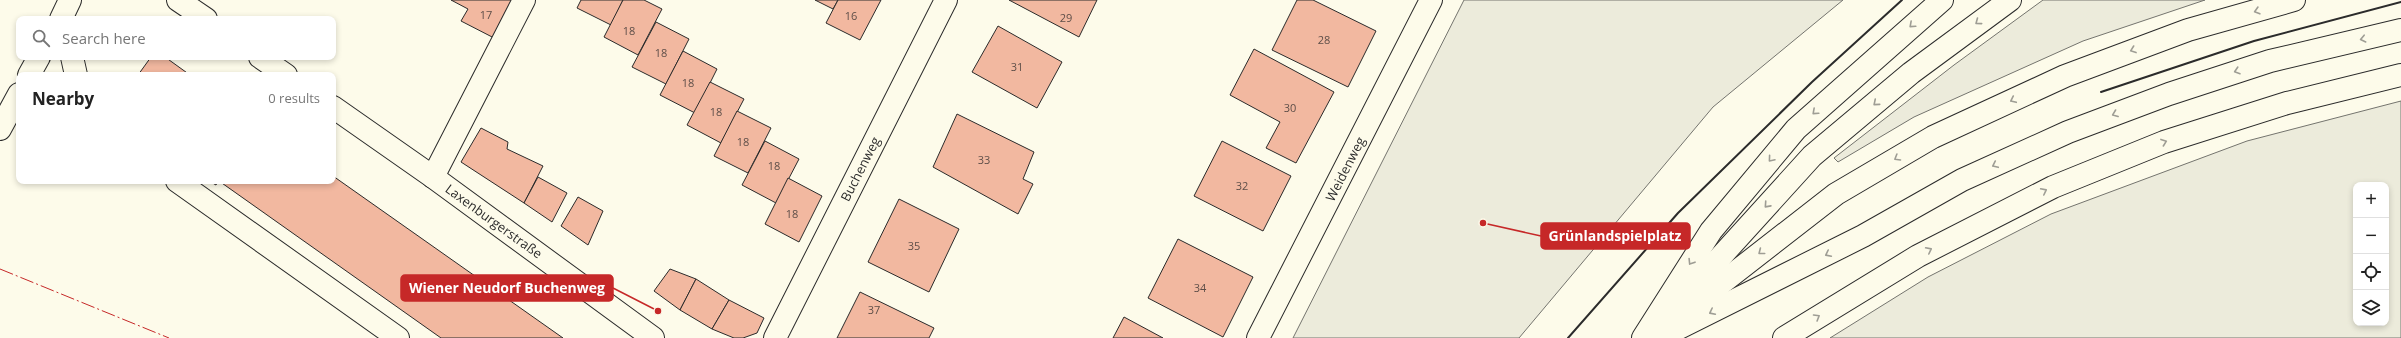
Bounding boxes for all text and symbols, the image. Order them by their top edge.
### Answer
one-way arrow [2253,6,2260,14]
house number: 17 [480,7,492,22]
house number: 16 [845,8,857,23]
house number: 29 [1060,10,1072,25]
search box [16,16,336,60]
one-way arrow [1975,18,1982,25]
one-way arrow [1910,21,1917,28]
house number: 18 [623,23,635,38]
icon: search [30,27,52,49]
text: Search here [62,28,146,48]
house number: 28 [1318,32,1330,47]
one-way arrow [2360,34,2366,42]
house number: 18 [655,45,667,60]
one-way arrow [2130,46,2137,54]
house number: 31 [1011,59,1023,74]
one-way arrow [2234,67,2241,75]
house number: 18 [682,75,694,90]
text: Nearby [32,87,94,110]
text: 0 results [268,89,320,107]
one-way arrow [2010,95,2017,103]
one-way arrow [1873,98,1880,105]
house number: 30 [1284,100,1296,115]
house number: 18 [710,104,722,119]
one-way arrow [1812,107,1820,114]
one-way arrow [2111,110,2118,118]
house number: 18 [737,134,749,149]
street label: Buchenweg [836,134,884,204]
street label: Weidenweg [1321,134,1369,204]
one-way arrow [2161,138,2168,146]
house number: 33 [978,152,990,167]
one-way arrow [1894,153,1901,161]
one-way arrow [1768,154,1775,162]
house number: 18 [768,158,780,173]
one-way arrow [1992,161,1999,169]
house number: 32 [1236,178,1248,193]
street label: Laxenburgerstraße [442,180,546,262]
map controls [2353,182,2389,326]
button: + [2353,182,2389,218]
one-way arrow [2040,188,2047,196]
one-way arrow [1764,200,1772,208]
house number: 18 [786,206,798,221]
button: − [2353,218,2389,254]
callout: Grünlandspielplatz [1541,223,1690,249]
text: Grünlandspielplatz [1549,226,1682,245]
house number: 35 [908,238,920,253]
one-way arrow [1759,248,1766,255]
one-way arrow [1924,248,1932,255]
one-way arrow [1825,249,1832,256]
button: locate [2353,254,2389,290]
one-way arrow [1689,258,1696,265]
callout: Wiener Neudorf Buchenweg [401,275,613,301]
text: Wiener Neudorf Buchenweg [409,278,605,297]
house number: 34 [1194,280,1207,295]
button: layers [2353,290,2389,326]
house number: 37 [868,302,880,317]
one-way arrow [1708,307,1716,315]
one-way arrow [1813,314,1820,322]

